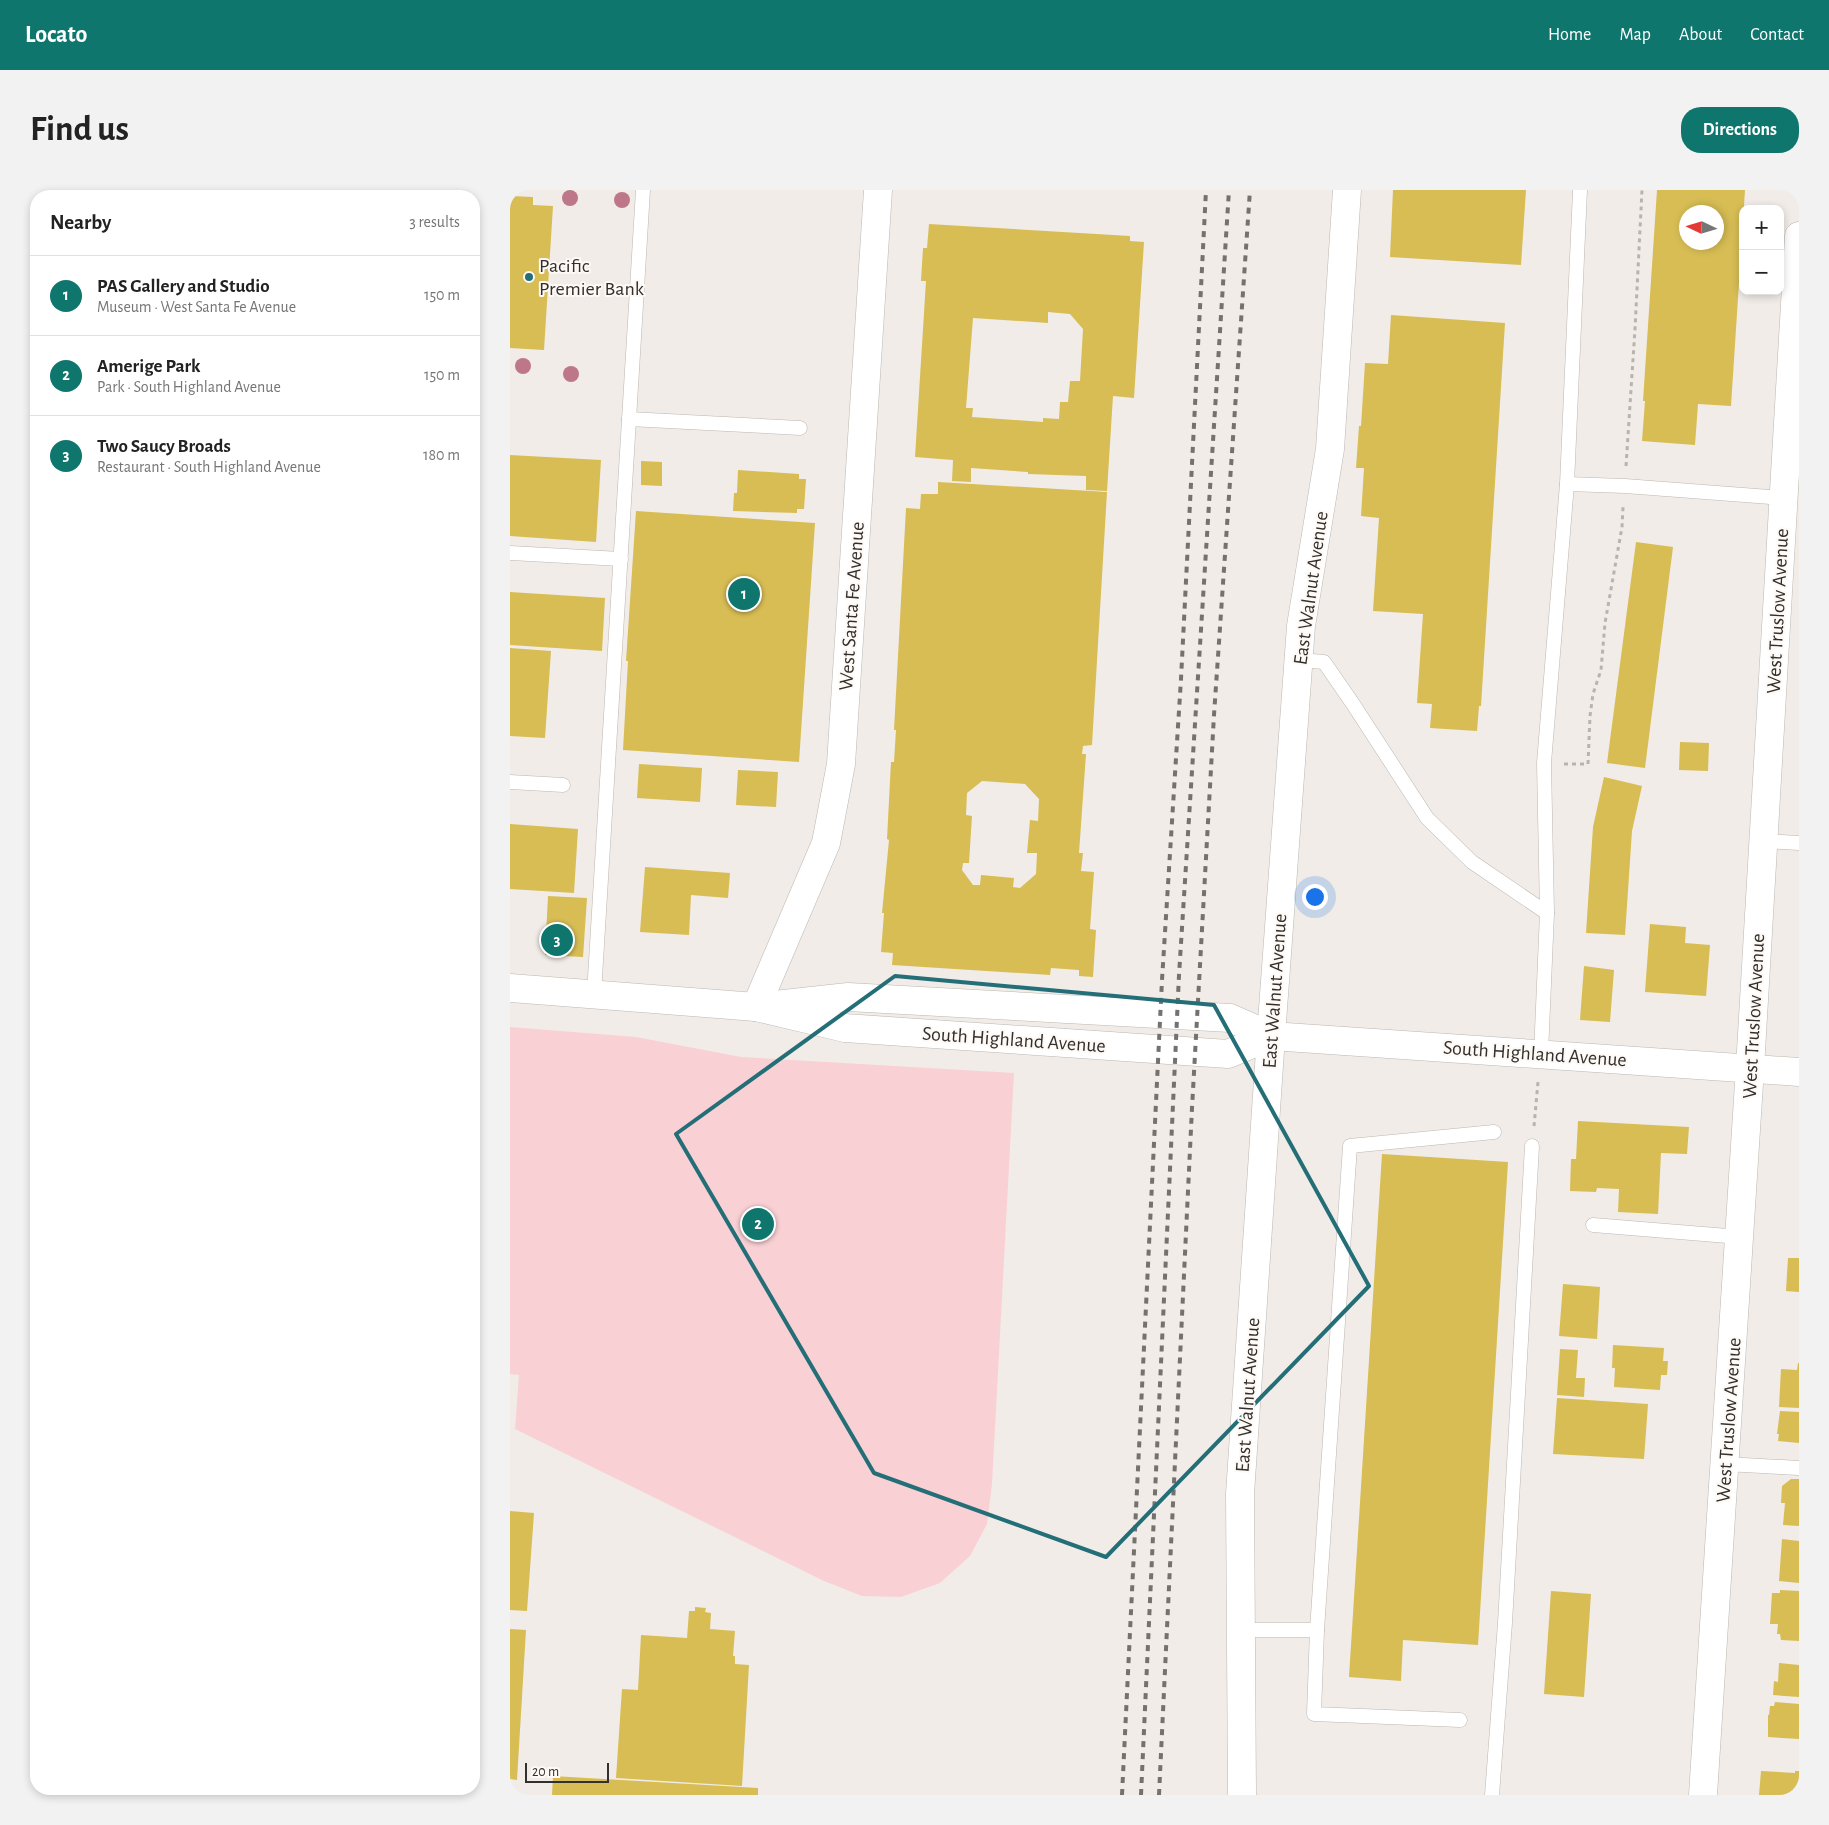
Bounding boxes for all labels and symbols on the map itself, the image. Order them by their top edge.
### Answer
north arrow [1679,205,1724,250]
place label: Pacific Premier Bank [539,256,644,299]
marker: Pacific Premier Bank [523,271,535,283]
street label: East Walnut Avenue [1290,510,1332,666]
street label: West Santa Fe Avenue [836,521,868,691]
street label: West Truslow Avenue [1764,528,1792,694]
pin: 1 [728,575,760,613]
your location [1302,884,1328,910]
street label: East Walnut Avenue [1260,913,1290,1069]
pin: 3 [541,921,573,959]
street label: West Truslow Avenue [1740,933,1768,1099]
street label: South Highland Avenue [921,1024,1106,1056]
street label: South Highland Avenue [1442,1038,1627,1070]
pin: 2 [742,1205,774,1243]
street label: East Walnut Avenue [1233,1317,1263,1473]
street label: West Truslow Avenue [1713,1337,1745,1503]
scale bar [525,1760,609,1783]

